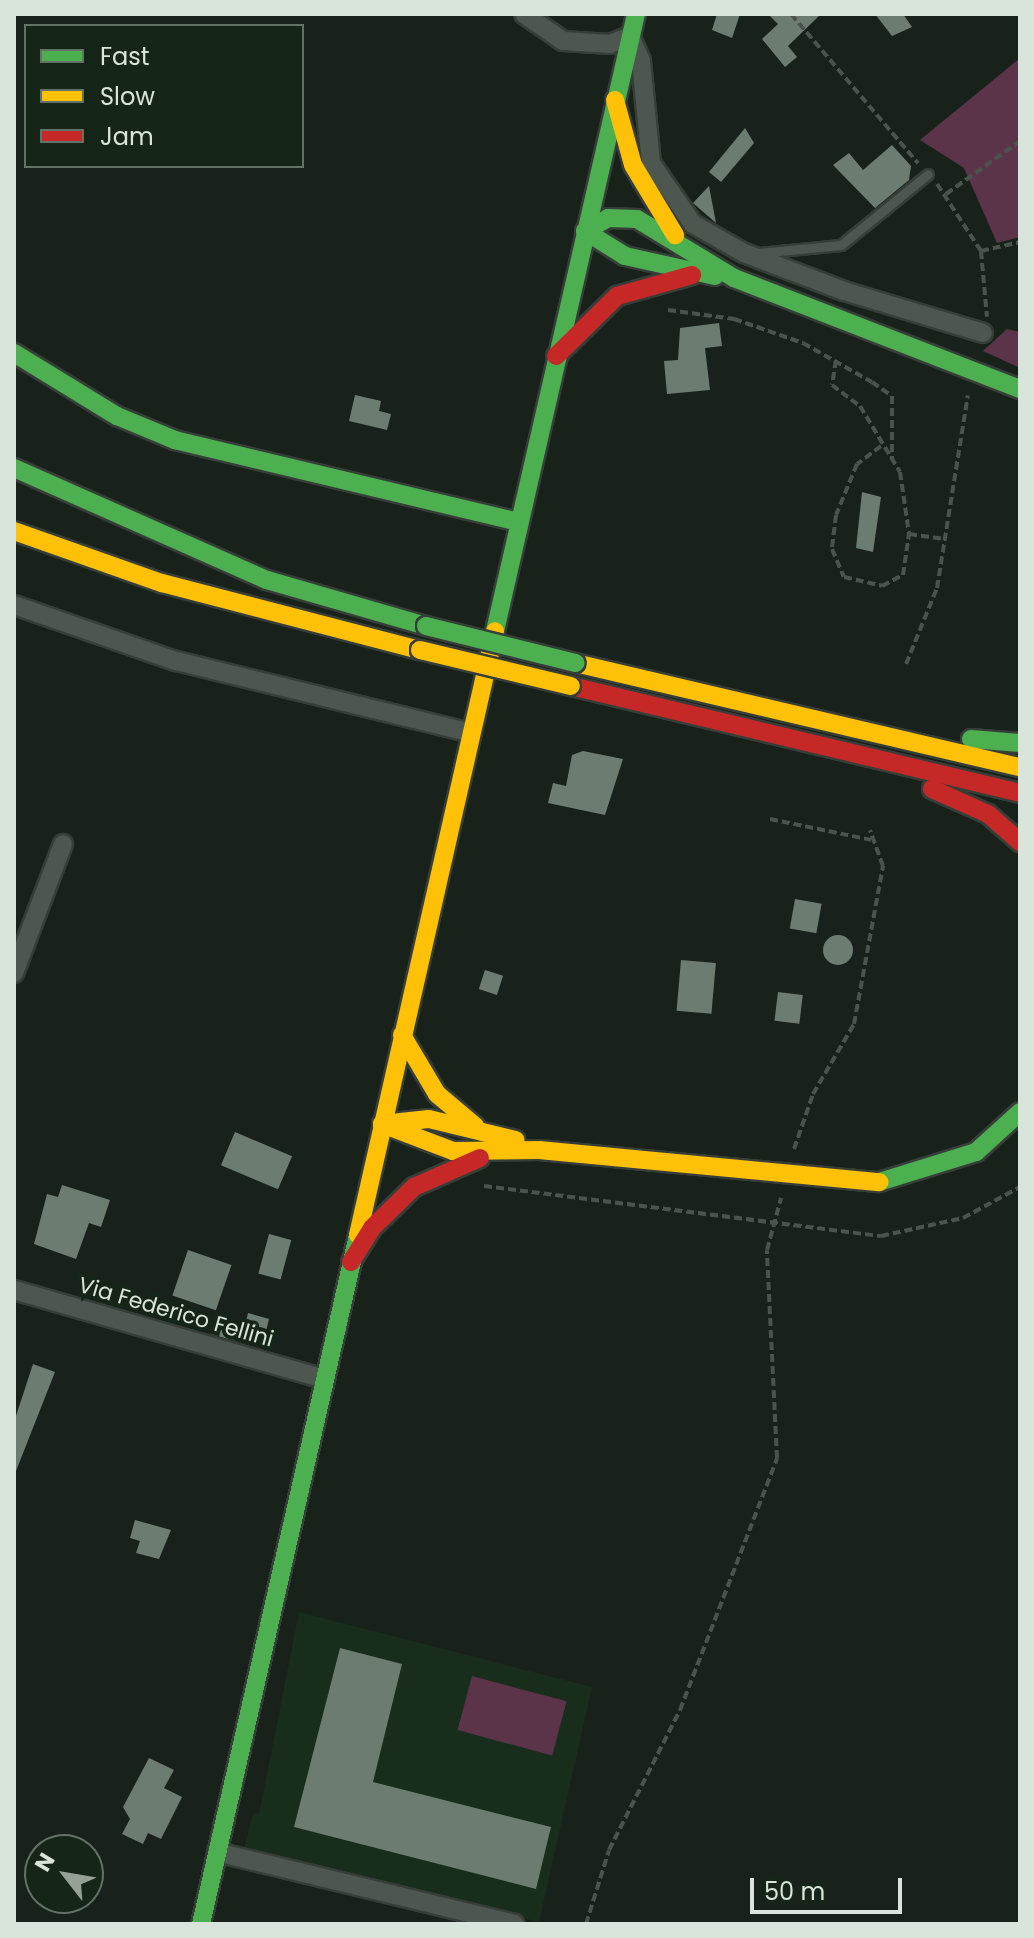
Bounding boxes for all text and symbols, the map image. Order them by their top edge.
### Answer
legend [24,24,304,168]
text: Fast [100,40,150,73]
text: Slow [100,80,155,113]
text: Jam [100,120,154,153]
street label: Via Federico Fellini [75,1272,277,1352]
north arrow [24,1834,104,1914]
text: N [27,1847,62,1877]
scale bar [754,1862,906,1912]
text: 50 m [764,1875,825,1908]

